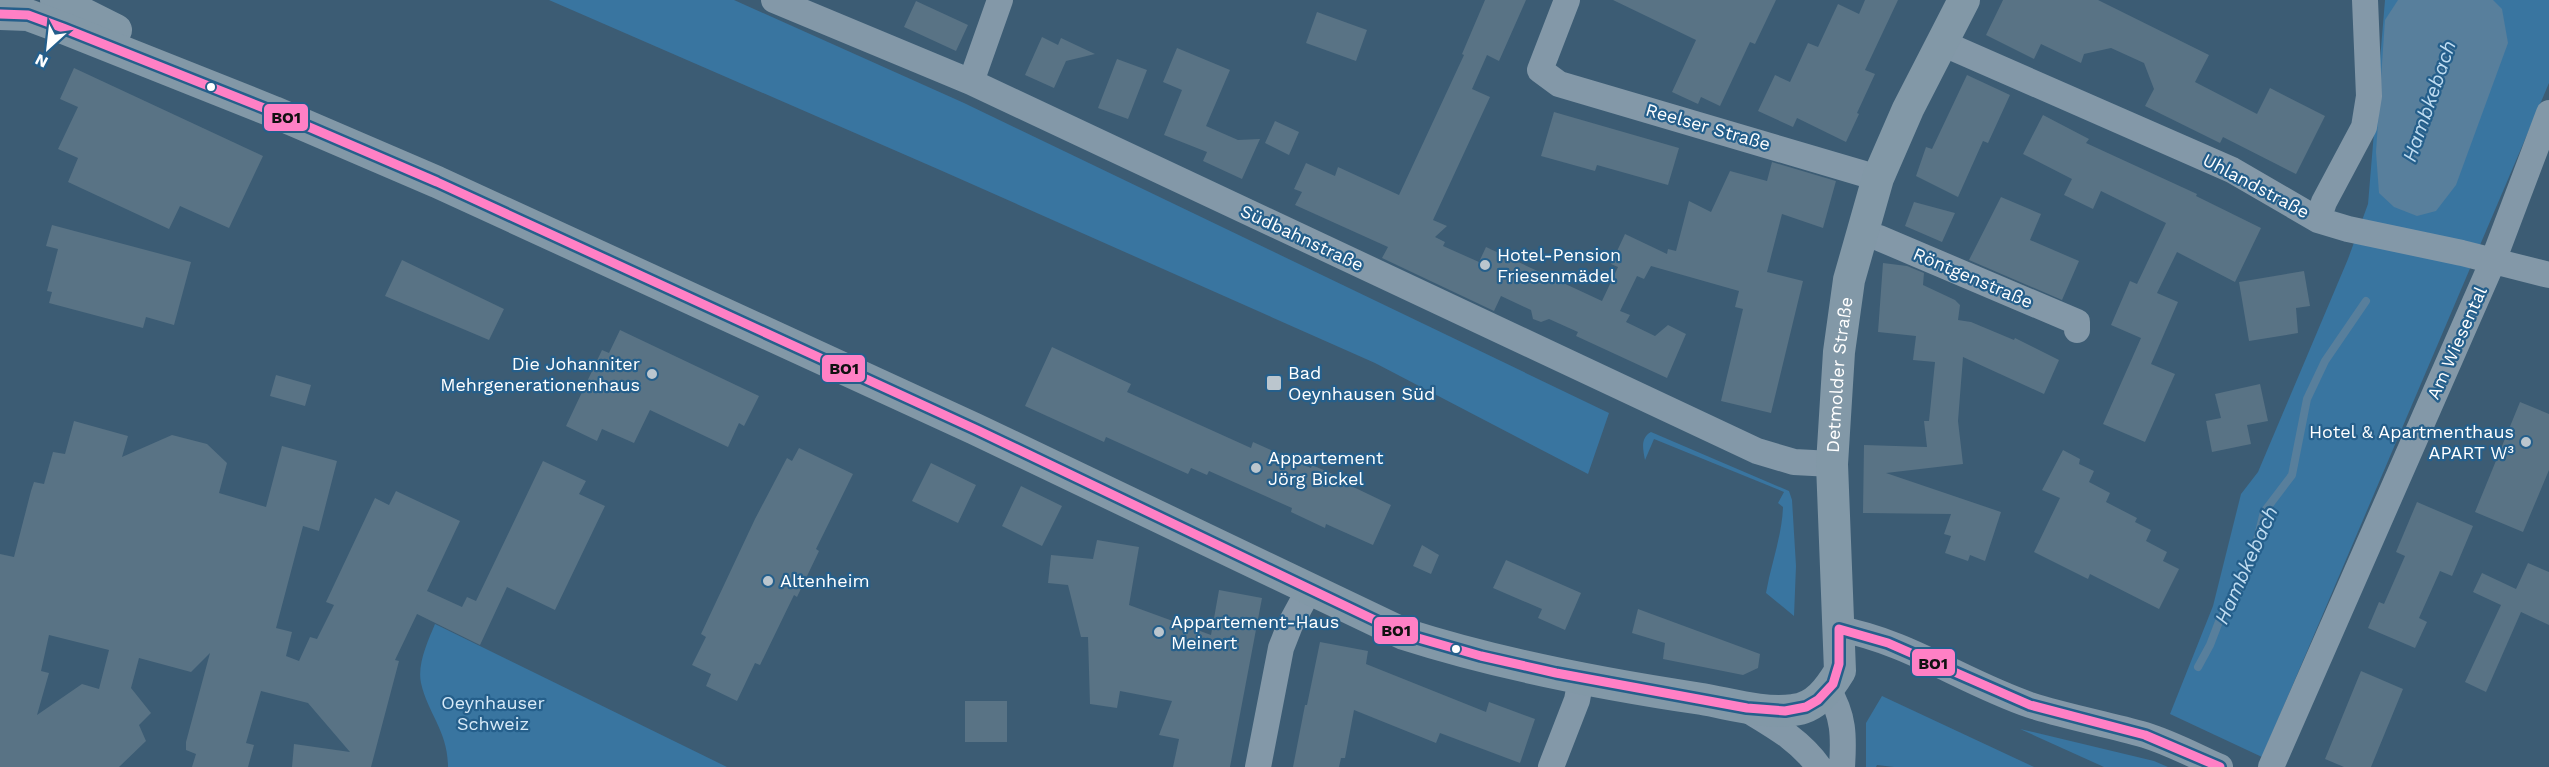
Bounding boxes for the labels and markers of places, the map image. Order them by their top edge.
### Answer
unlabelled marker [205,81,217,93]
place label: Hotel-Pension Friesenmädel [1497,244,1621,286]
marker: Hotel-Pension Friesenmädel [1478,258,1492,272]
place label: Die Johanniter Mehrgenerationenhaus [440,353,640,395]
place label: Bad Oeynhausen Süd [1288,362,1435,404]
marker: Die Johanniter Mehrgenerationenhaus [645,367,659,381]
marker: Bad Oeynhausen Süd [1265,374,1283,392]
place label: Hotel & Apartmenthaus APART W³ [2309,421,2514,463]
marker: Hotel & Apartmenthaus APART W³ [2519,435,2533,449]
place label: Appartement Jörg Bickel [1268,447,1384,489]
marker: Appartement Jörg Bickel [1249,461,1263,475]
place label: Altenheim [780,570,870,591]
marker: Altenheim [761,574,775,588]
place label: Appartement-Haus Meinert [1171,611,1339,653]
marker: Appartement-Haus Meinert [1152,625,1166,639]
unlabelled marker [1450,643,1462,655]

